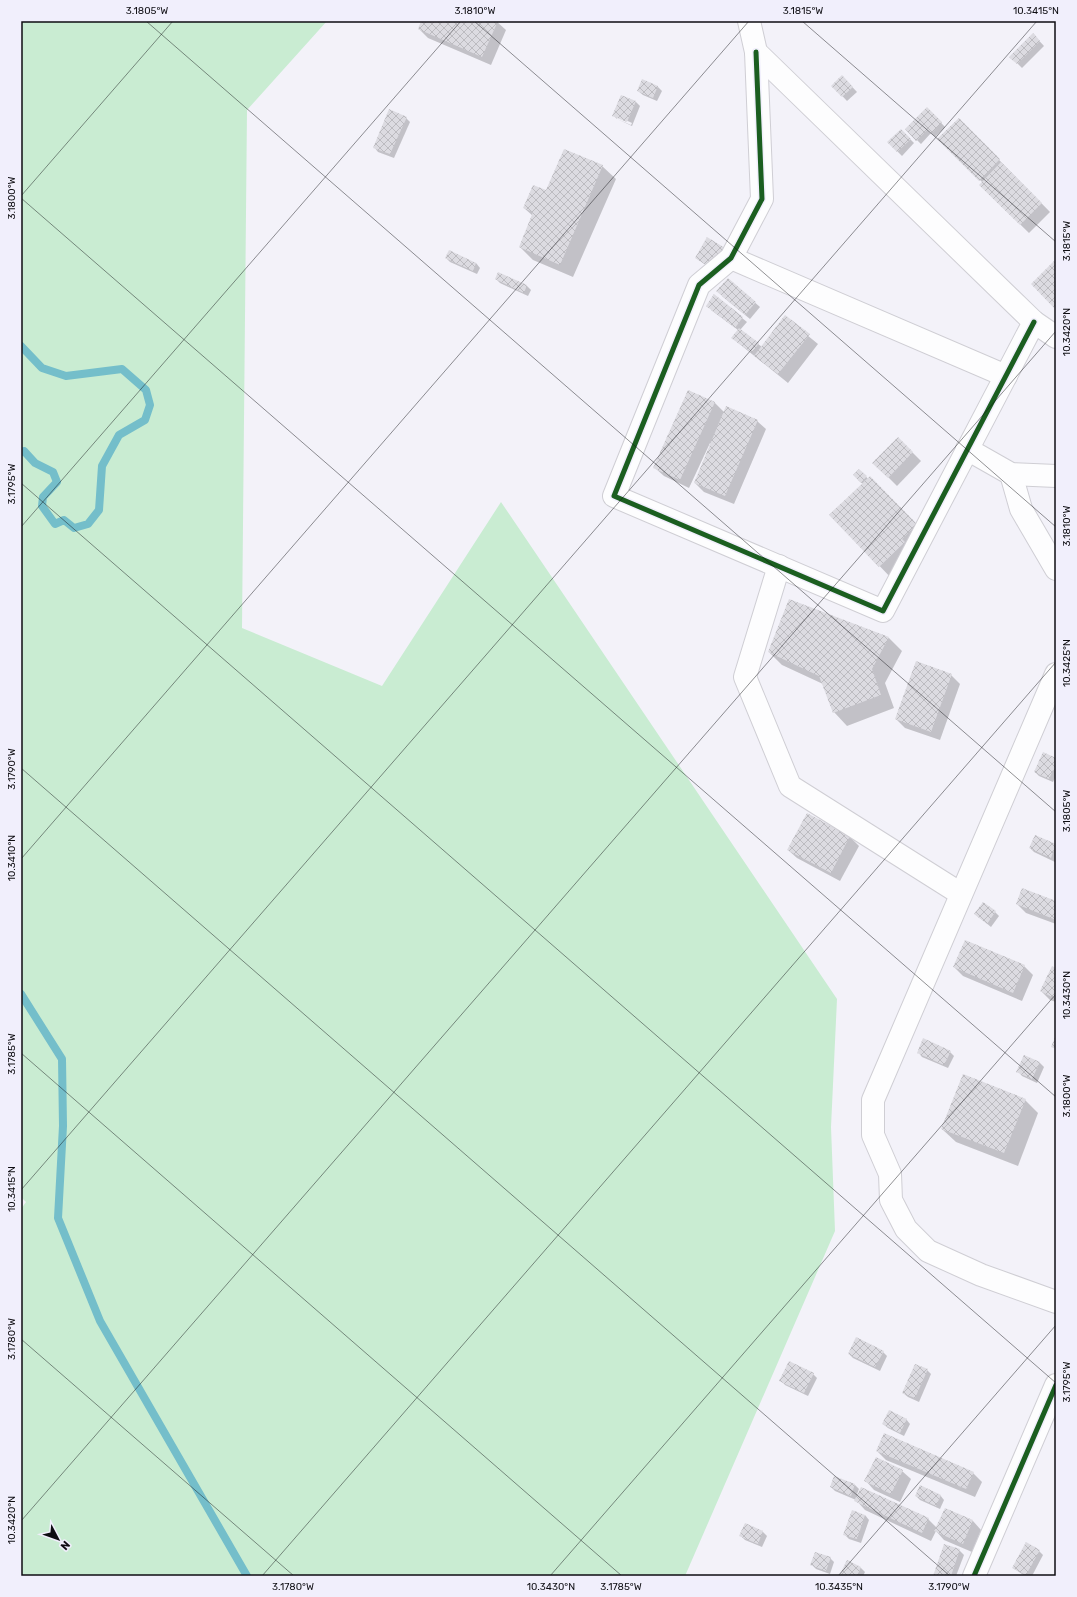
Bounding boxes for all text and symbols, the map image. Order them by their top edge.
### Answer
text: 3.1805°W [126,5,168,17]
text: 3.1810°W [454,5,496,17]
text: 3.1815°W [783,5,823,17]
text: 10.3415°N [1013,5,1059,17]
text: 3.1800°W [6,176,18,220]
text: 3.1815°W [1061,221,1073,261]
text: 10.3420°N [1061,308,1073,356]
text: 3.1795°W [6,463,18,505]
text: 3.1810°W [1061,505,1073,547]
text: 10.3425°N [1061,639,1073,687]
text: 3.1790°W [6,748,18,790]
text: 3.1805°W [1061,790,1073,832]
text: 10.3410°N [6,835,18,881]
text: 10.3430°N [1061,971,1073,1019]
text: 3.1785°W [6,1033,18,1075]
text: 3.1800°W [1061,1074,1073,1118]
text: 10.3415°N [6,1166,18,1212]
text: 3.1780°W [6,1318,18,1360]
text: 3.1795°W [1061,1361,1073,1403]
text: 10.3420°N [6,1496,18,1544]
north arrow [38,1519,78,1559]
text: N [58,1538,73,1553]
text: 3.1780°W [272,1581,314,1593]
text: 10.3430°N [527,1581,575,1593]
text: 3.1785°W [600,1581,642,1593]
text: 10.3435°N [815,1581,863,1593]
text: 3.1790°W [928,1581,970,1593]

